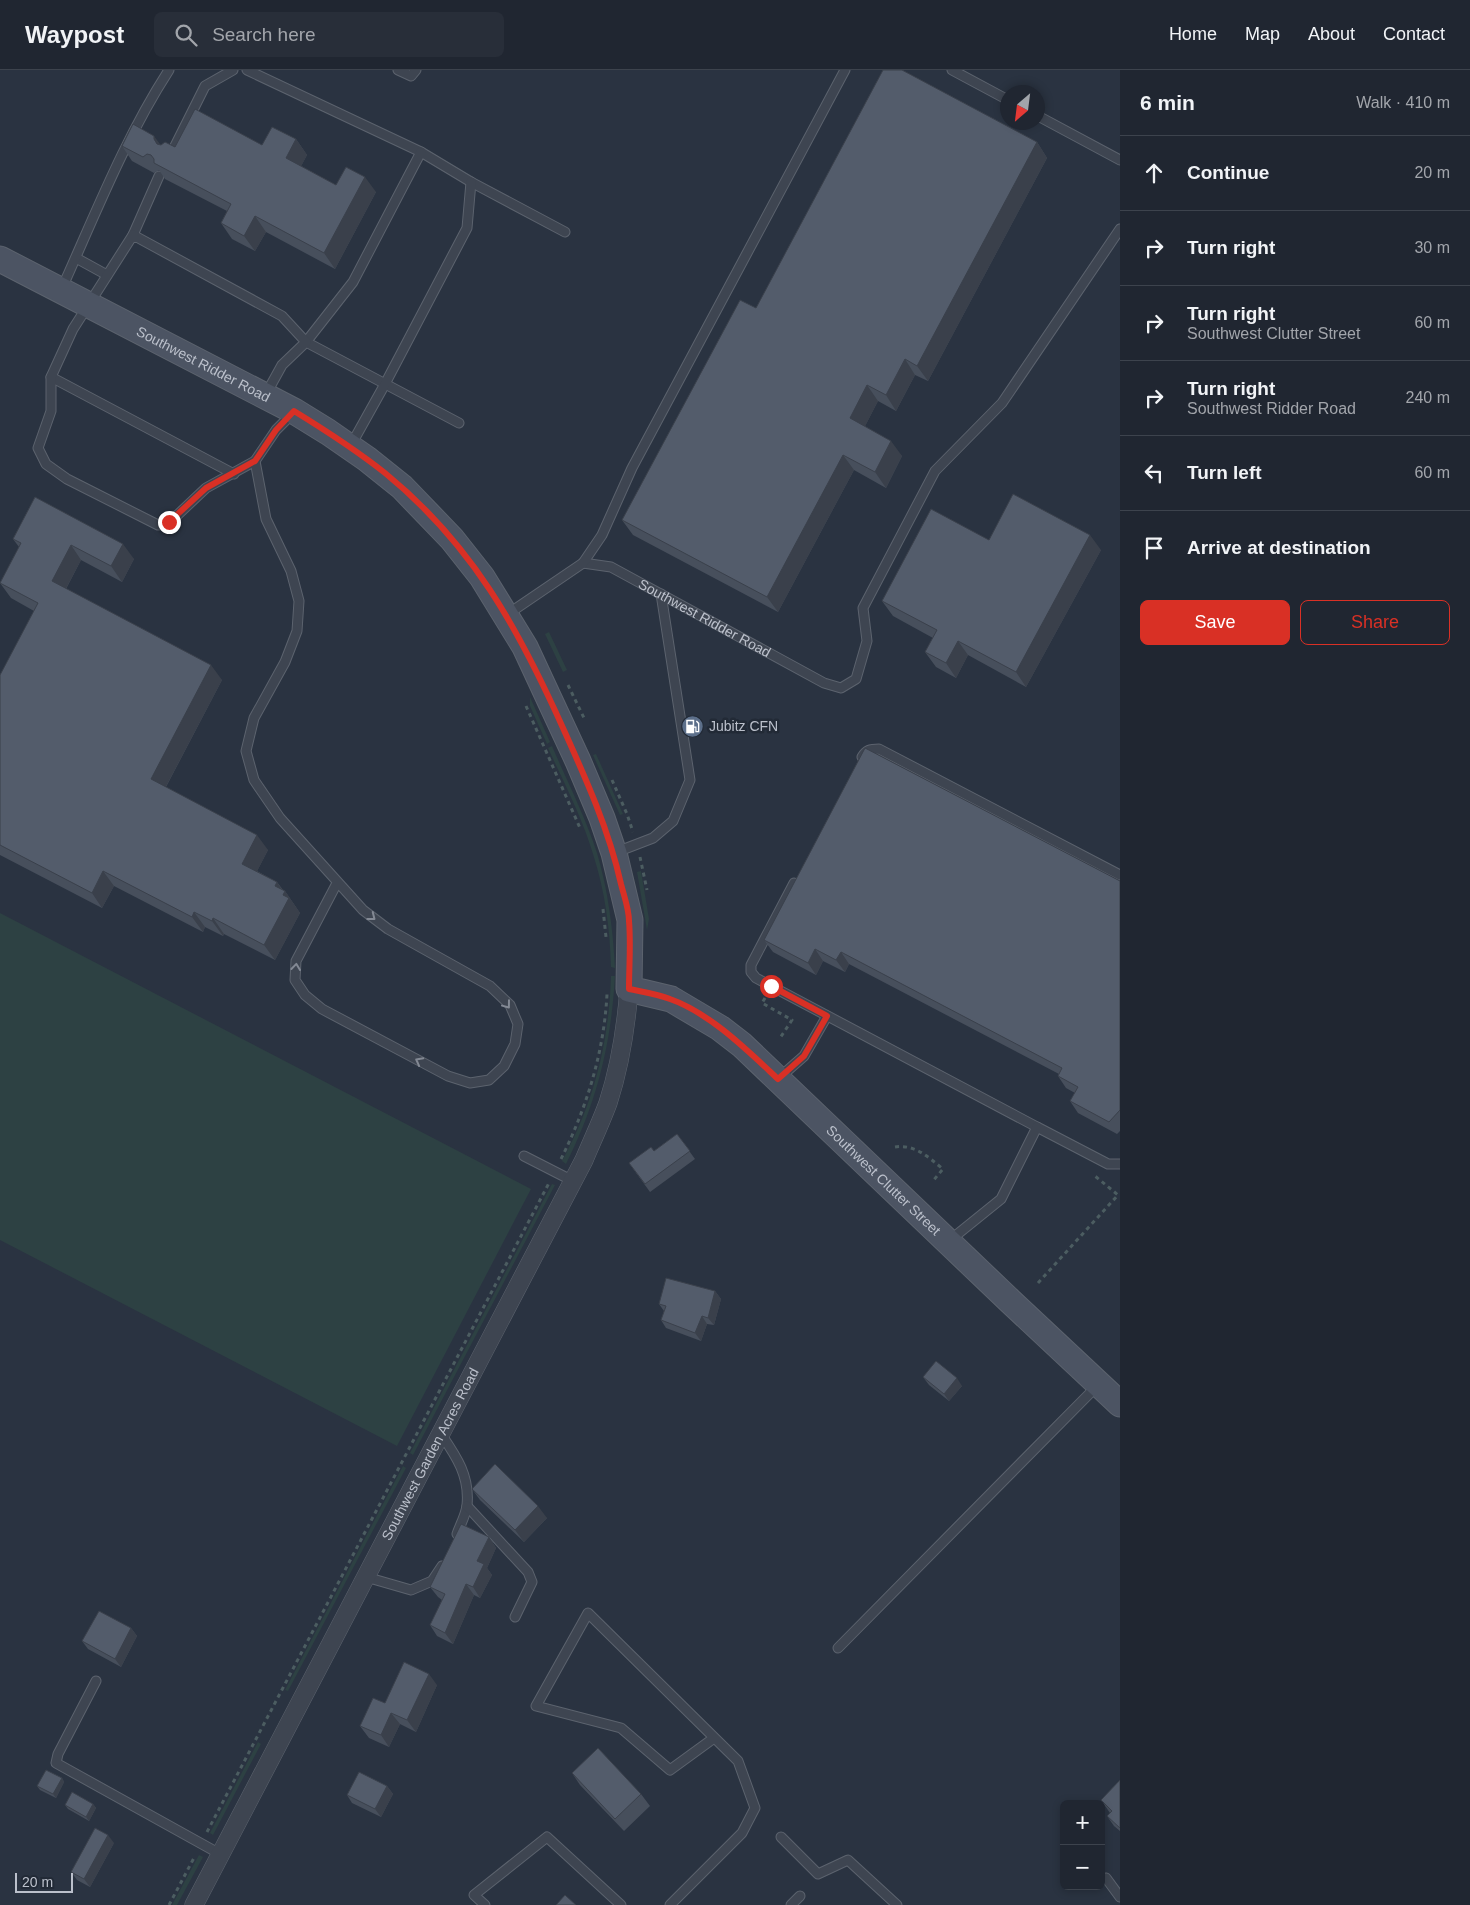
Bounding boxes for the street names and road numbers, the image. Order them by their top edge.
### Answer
street label: Southwest Ridder Road [134,323,273,405]
street label: Southwest Ridder Road [636,576,774,660]
street label: Southwest Clutter Street [823,1122,944,1239]
street label: Southwest Garden Acres Road [378,1365,482,1543]

